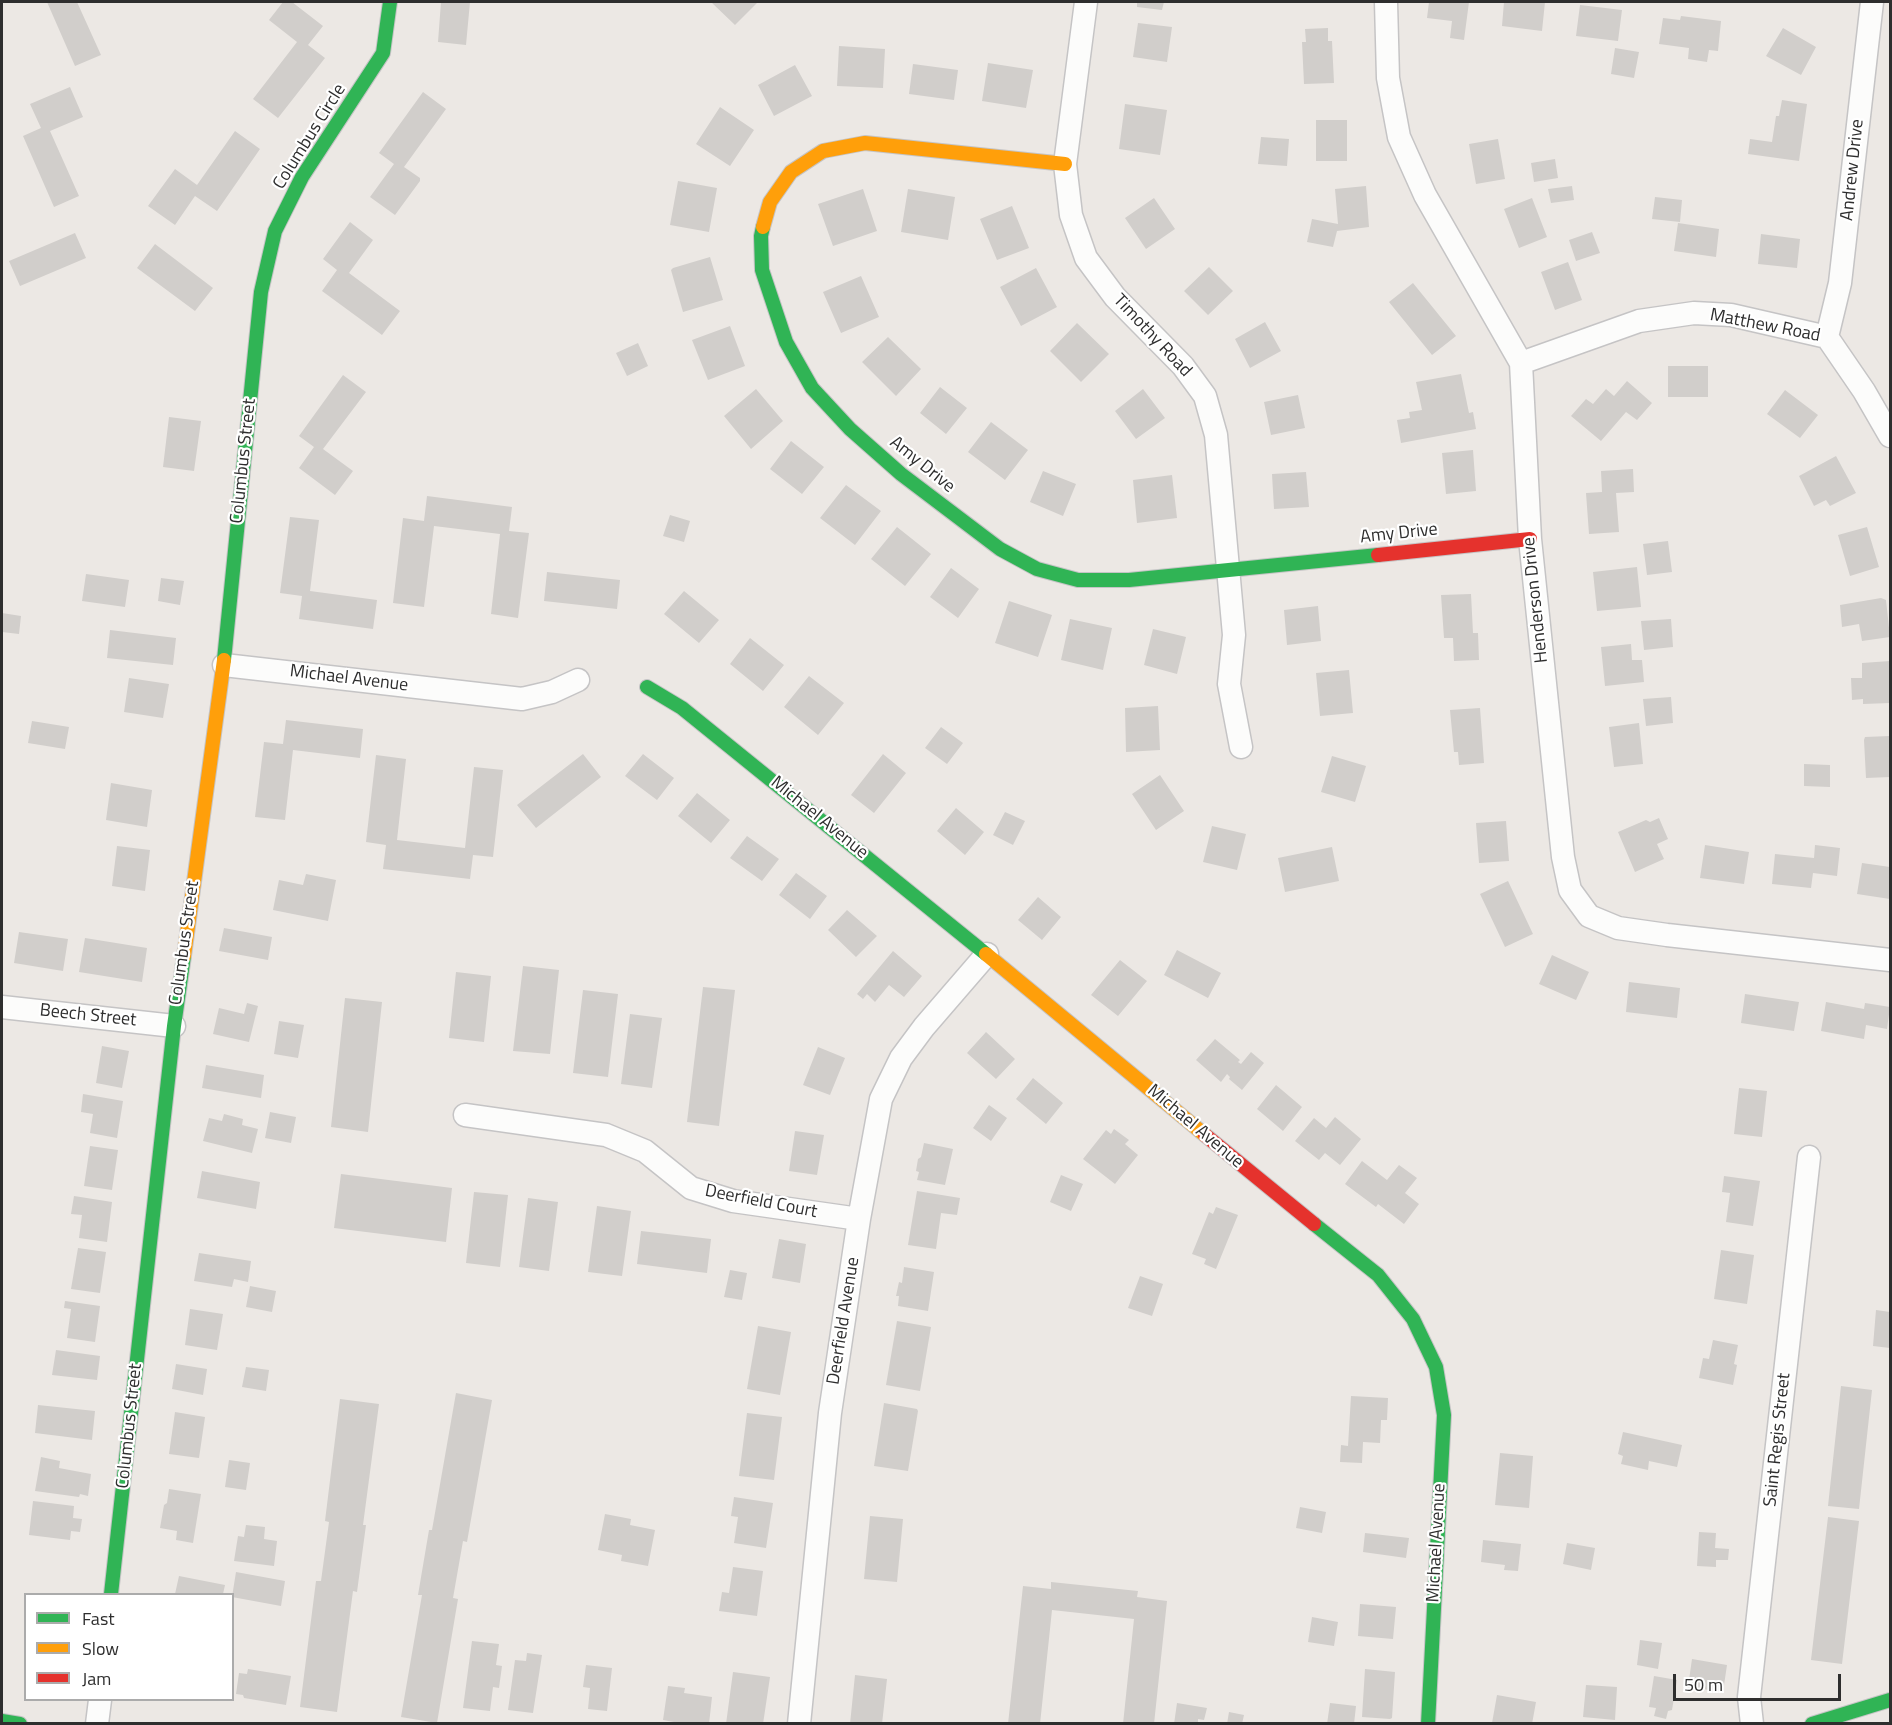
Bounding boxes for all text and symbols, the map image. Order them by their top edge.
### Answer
street label: Columbus Circle [269,80,351,194]
street label: Andrew Drive [1837,118,1869,222]
street label: Timothy Road [1108,290,1196,382]
street label: Matthew Road [1708,305,1822,347]
street label: Columbus Street [227,397,261,525]
street label: Amy Drive [885,432,959,498]
street label: Amy Drive [1359,519,1439,549]
street label: Henderson Drive [1519,536,1553,664]
street label: Michael Avenue [289,661,409,697]
street label: Michael Avenue [766,772,872,864]
street label: Columbus Street [166,879,204,1007]
street label: Beech Street [39,1000,137,1032]
street label: Michael Avenue [1142,1080,1248,1174]
street label: Deerfield Court [703,1181,819,1223]
street label: Deerfield Avenue [823,1256,865,1386]
street label: Columbus Street [113,1362,147,1490]
street label: Saint Regis Street [1760,1372,1796,1508]
street label: Michael Avenue [1423,1483,1451,1603]
legend [24,1593,234,1701]
text: Fast [82,1605,115,1632]
text: Slow [82,1635,119,1662]
scale bar [1676,1662,1844,1700]
text: Jam [82,1665,111,1692]
text: 50 m [1684,1671,1723,1698]

